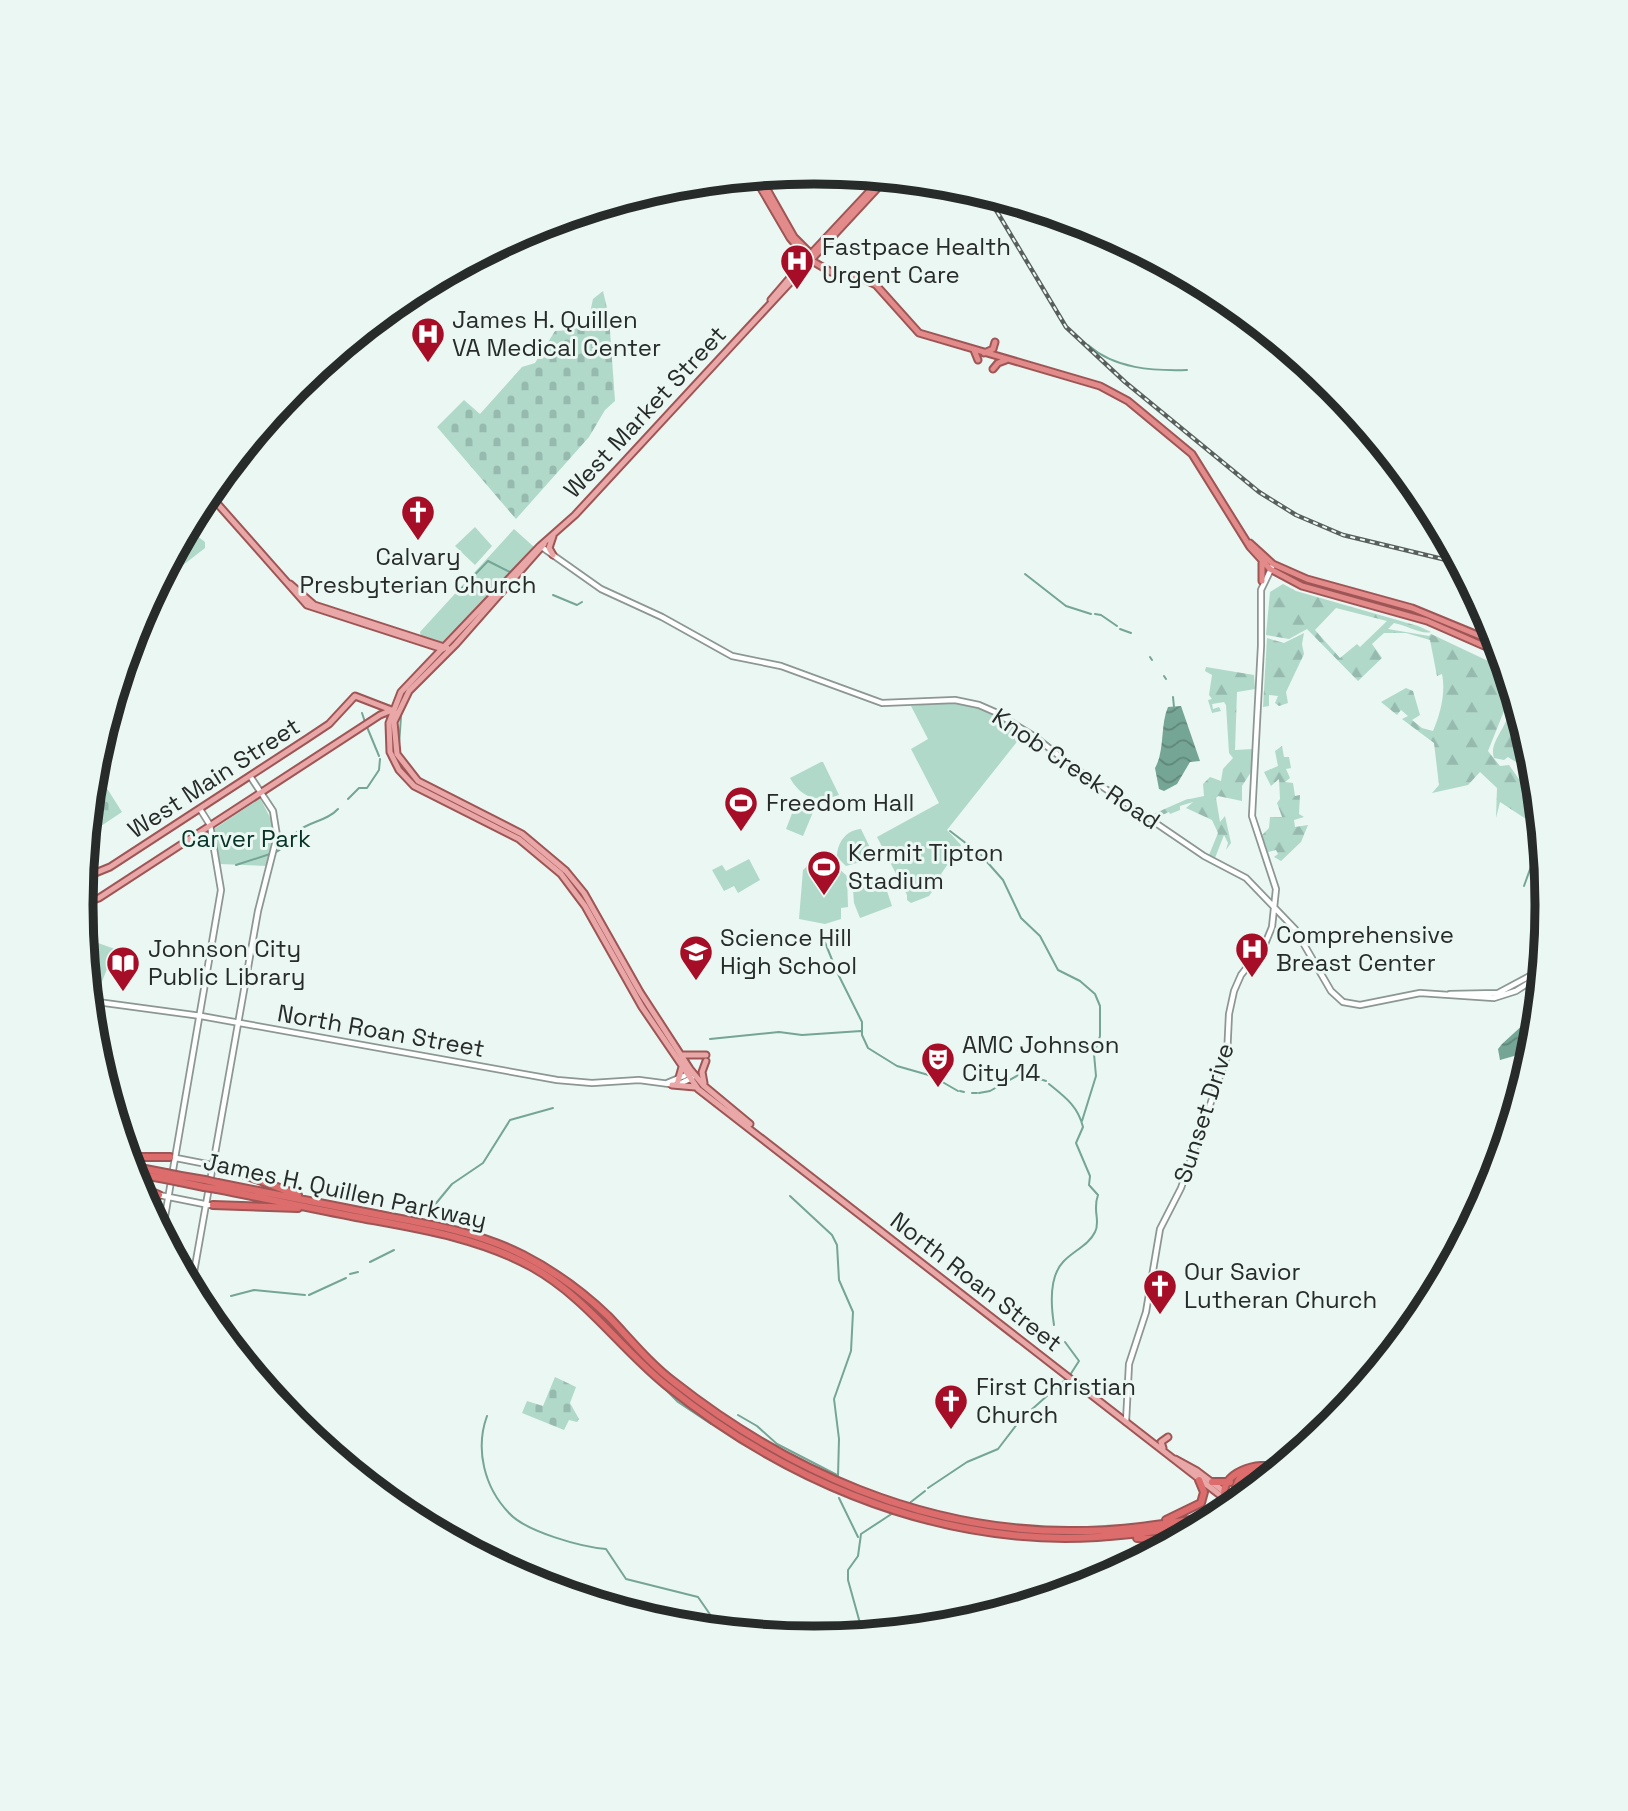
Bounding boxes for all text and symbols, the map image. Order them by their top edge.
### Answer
place label: Fastpace Health Urgent Care [822,231,1011,290]
hospital icon: Fastpace Health Urgent Care [778,242,816,291]
place label: James H. Quillen VA Medical Center [452,304,661,363]
hospital icon: James H. Quillen VA Medical Center [409,315,447,364]
street label: West Market Street [557,319,733,504]
church icon: Calvary Presbyterian Church [399,493,437,542]
place label: Calvary Presbyterian Church [300,541,536,600]
street label: Knob Creek Road [986,701,1166,836]
street label: West Main Street [122,710,306,845]
sports icon: Freedom Hall [722,784,760,833]
place label: Freedom Hall [766,787,914,818]
park label: Carver Park [181,823,311,854]
place label: Kermit Tipton Stadium [848,837,1003,896]
sports icon: Kermit Tipton Stadium [805,848,843,897]
place label: Comprehensive Breast Center [1276,919,1454,978]
place label: Science Hill High School [720,922,857,981]
hospital icon: Comprehensive Breast Center [1233,930,1271,979]
place label: Johnson City Public Library [148,933,305,992]
school or university icon: Science Hill High School [677,933,715,982]
library icon: Johnson City Public Library [104,944,142,993]
street label: North Roan Street [275,997,487,1064]
place label: AMC Johnson City 14 [962,1029,1120,1088]
street label: Sunset Drive [1166,1039,1241,1187]
theatre icon: AMC Johnson City 14 [919,1040,957,1089]
street label: James H. Quillen Parkway [201,1145,490,1236]
street label: North Roan Street [884,1205,1068,1358]
place label: Our Savior Lutheran Church [1184,1256,1377,1315]
church icon: Our Savior Lutheran Church [1141,1267,1179,1316]
place label: First Christian Church [976,1371,1136,1430]
church icon: First Christian Church [932,1382,970,1431]

